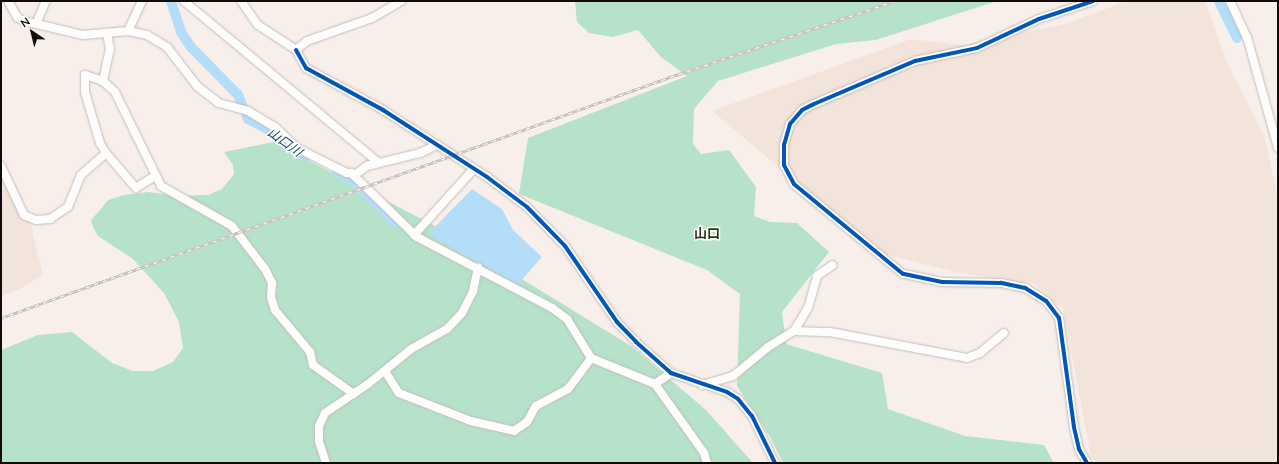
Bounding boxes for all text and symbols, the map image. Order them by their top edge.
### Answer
north arrow [12,12,52,52]
text: N [18,14,32,30]
water label: 山口川 [265,124,305,160]
district label: 山口 [694,225,720,241]

